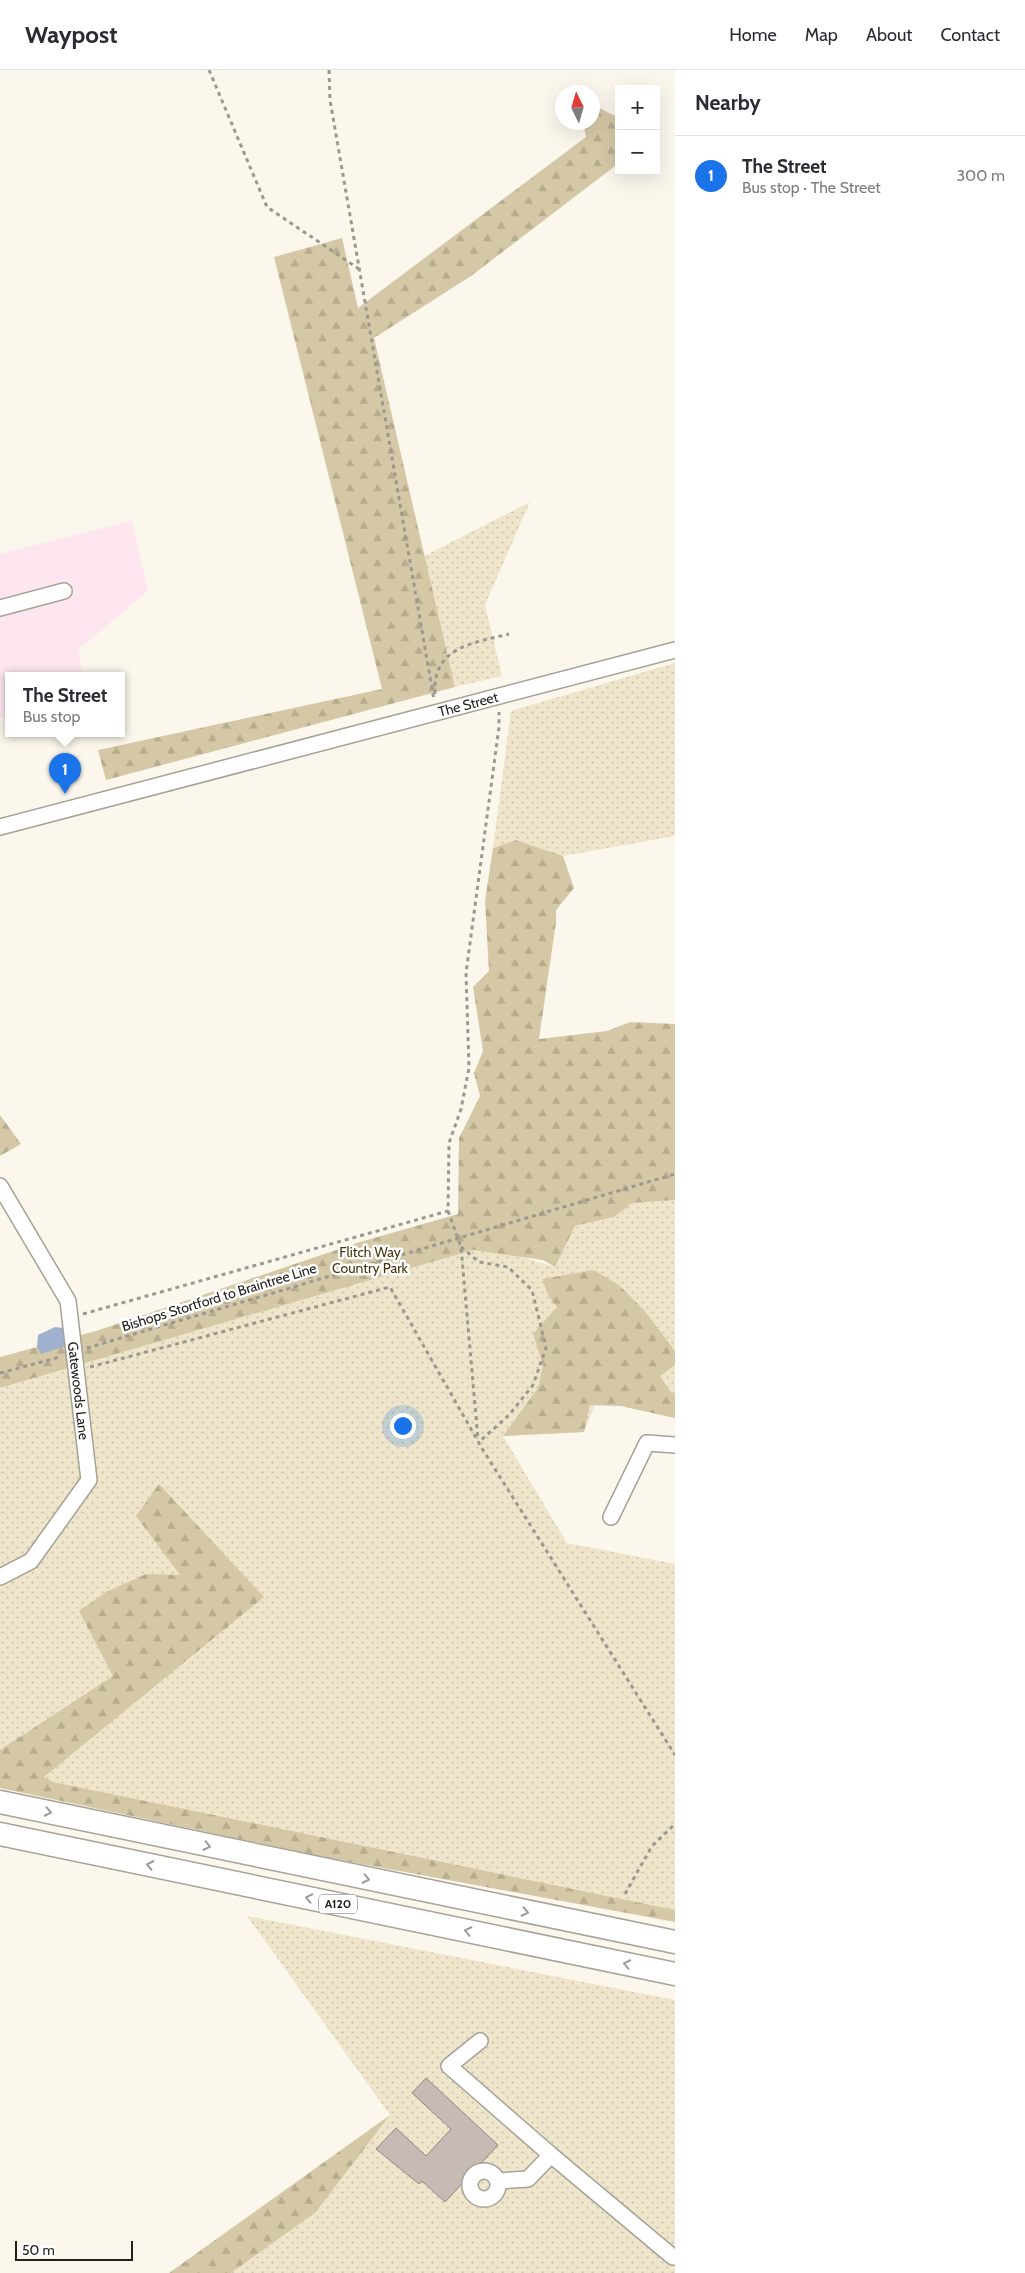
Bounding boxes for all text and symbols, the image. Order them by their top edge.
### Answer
text: Waypost [25,20,117,49]
text: Home [729,24,777,46]
text: Map [805,24,838,46]
text: About [866,24,912,46]
text: Contact [940,24,1000,46]
north arrow [555,85,600,130]
map controls [615,85,660,175]
button: + [615,85,660,130]
text: Nearby [695,90,761,115]
button: − [615,130,660,175]
text: The Street [742,155,827,178]
text: 1 [708,166,714,185]
text: 300 m [956,166,1005,185]
text: Bus stop · The Street [742,178,881,197]
popup [5,672,125,737]
text: The Street [23,684,107,707]
street label: The Street [436,688,500,721]
text: Bus stop [23,707,81,726]
pin: 1 [49,753,81,794]
park label: Flitch Way Country Park [332,1243,409,1277]
street label: Bishops Stortford to Braintree Line [119,1259,319,1335]
street label: Gatewoods Lane [64,1341,93,1441]
your location [390,1413,416,1439]
one-way arrow [43,1807,52,1817]
one-way arrow [202,1841,211,1851]
one-way arrow [146,1860,154,1871]
one-way arrow [361,1873,370,1884]
one-way arrow [305,1893,314,1904]
road number: A120 [319,1895,357,1914]
one-way arrow [521,1906,529,1916]
one-way arrow [464,1926,473,1936]
one-way arrow [623,1959,632,1970]
scale bar [15,2238,132,2261]
text: 50 m [22,2241,55,2259]

